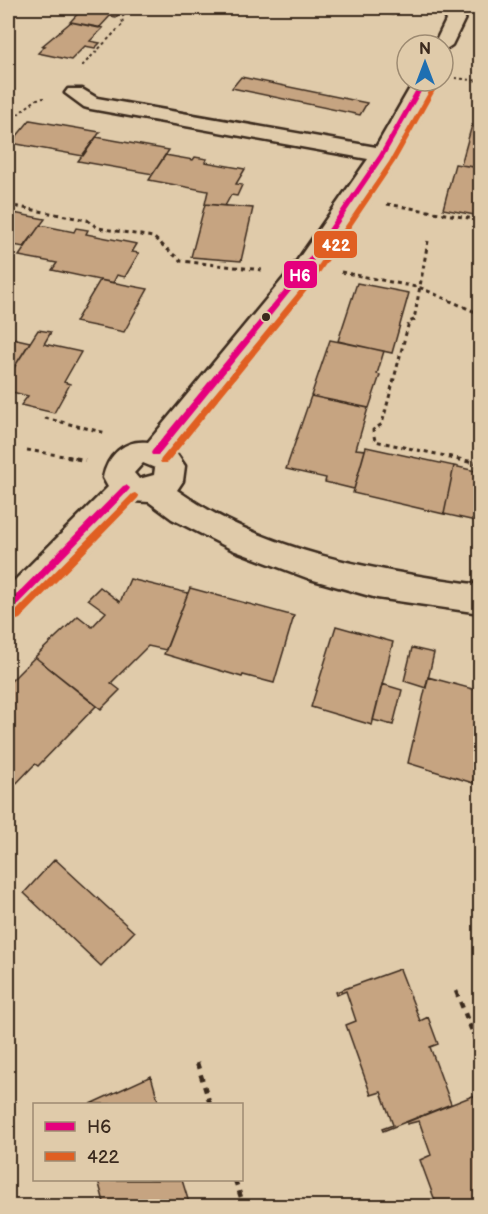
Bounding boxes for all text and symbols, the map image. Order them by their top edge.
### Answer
north arrow [395,33,455,93]
text: N [419,40,431,59]
line badge: 422 [313,230,358,259]
text: 422 [322,237,351,256]
line badge: H6 [283,260,318,289]
text: H6 [289,267,311,286]
unlabelled marker [260,311,272,323]
legend [33,1103,243,1181]
text: H6 [87,1117,111,1138]
text: 422 [87,1147,120,1168]

